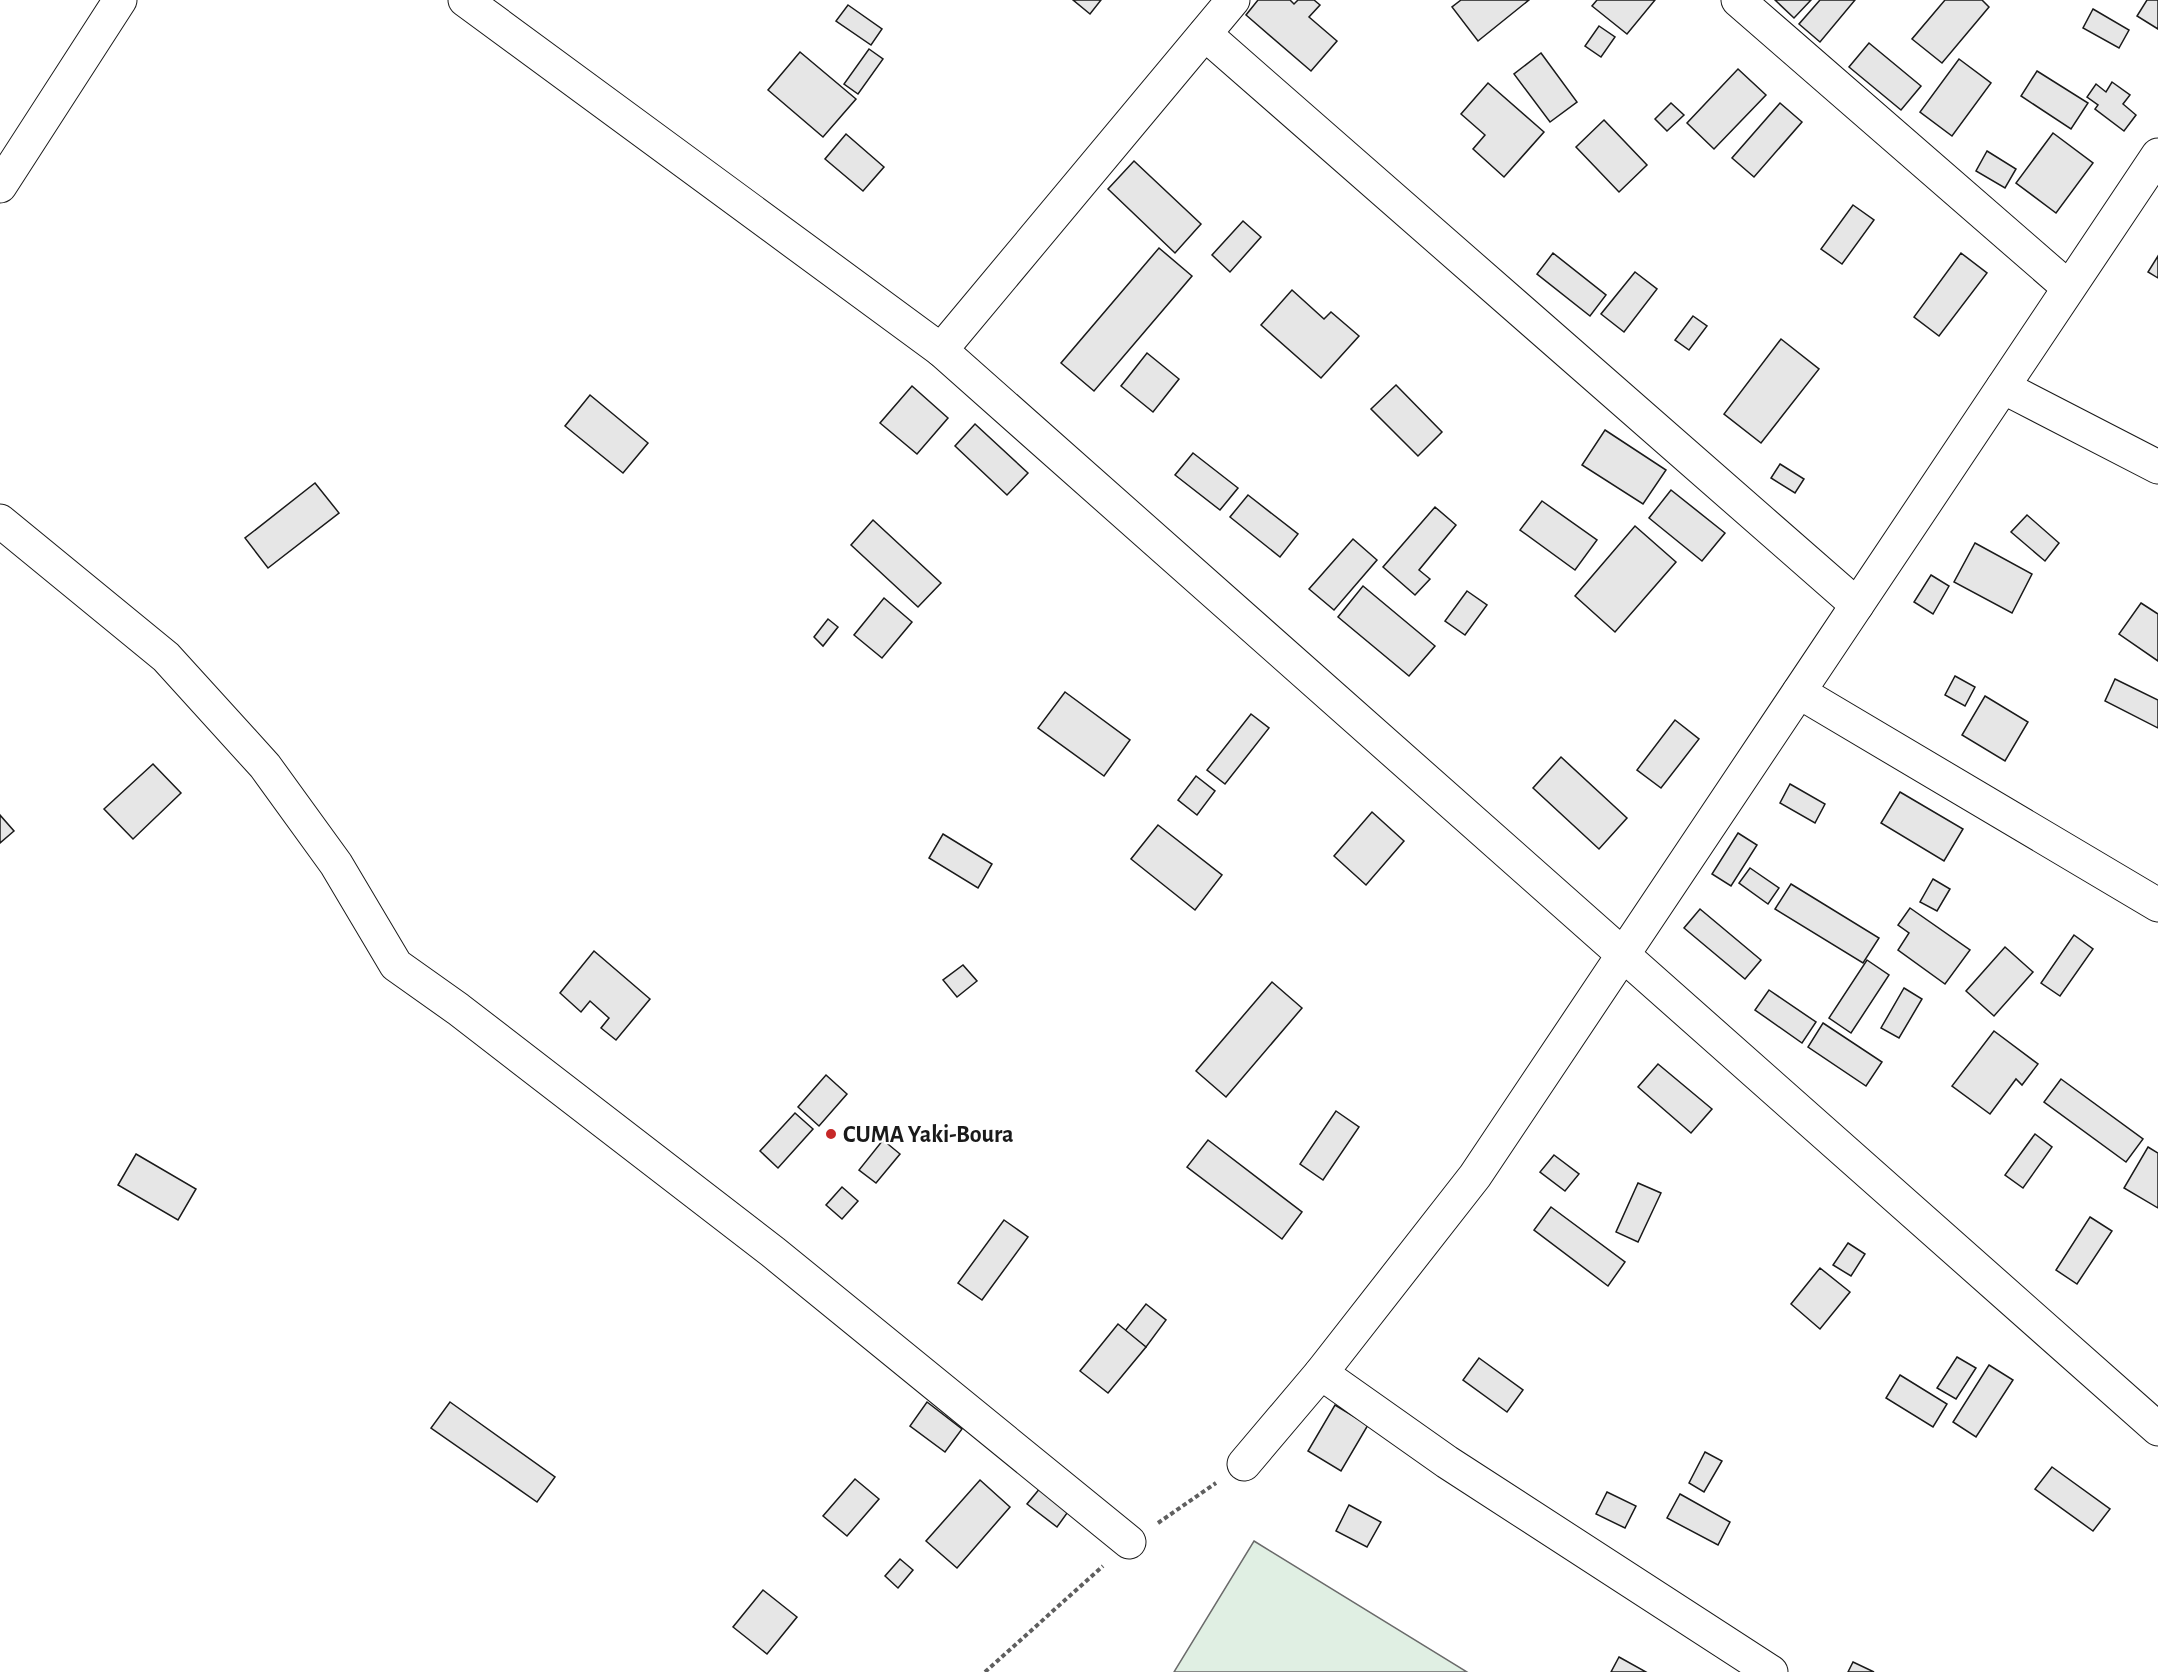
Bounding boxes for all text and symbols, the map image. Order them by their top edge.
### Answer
place label: CUMA Yaki-Boura [843,1123,1014,1147]
marker: CUMA Yaki-Boura [824,1127,838,1141]

